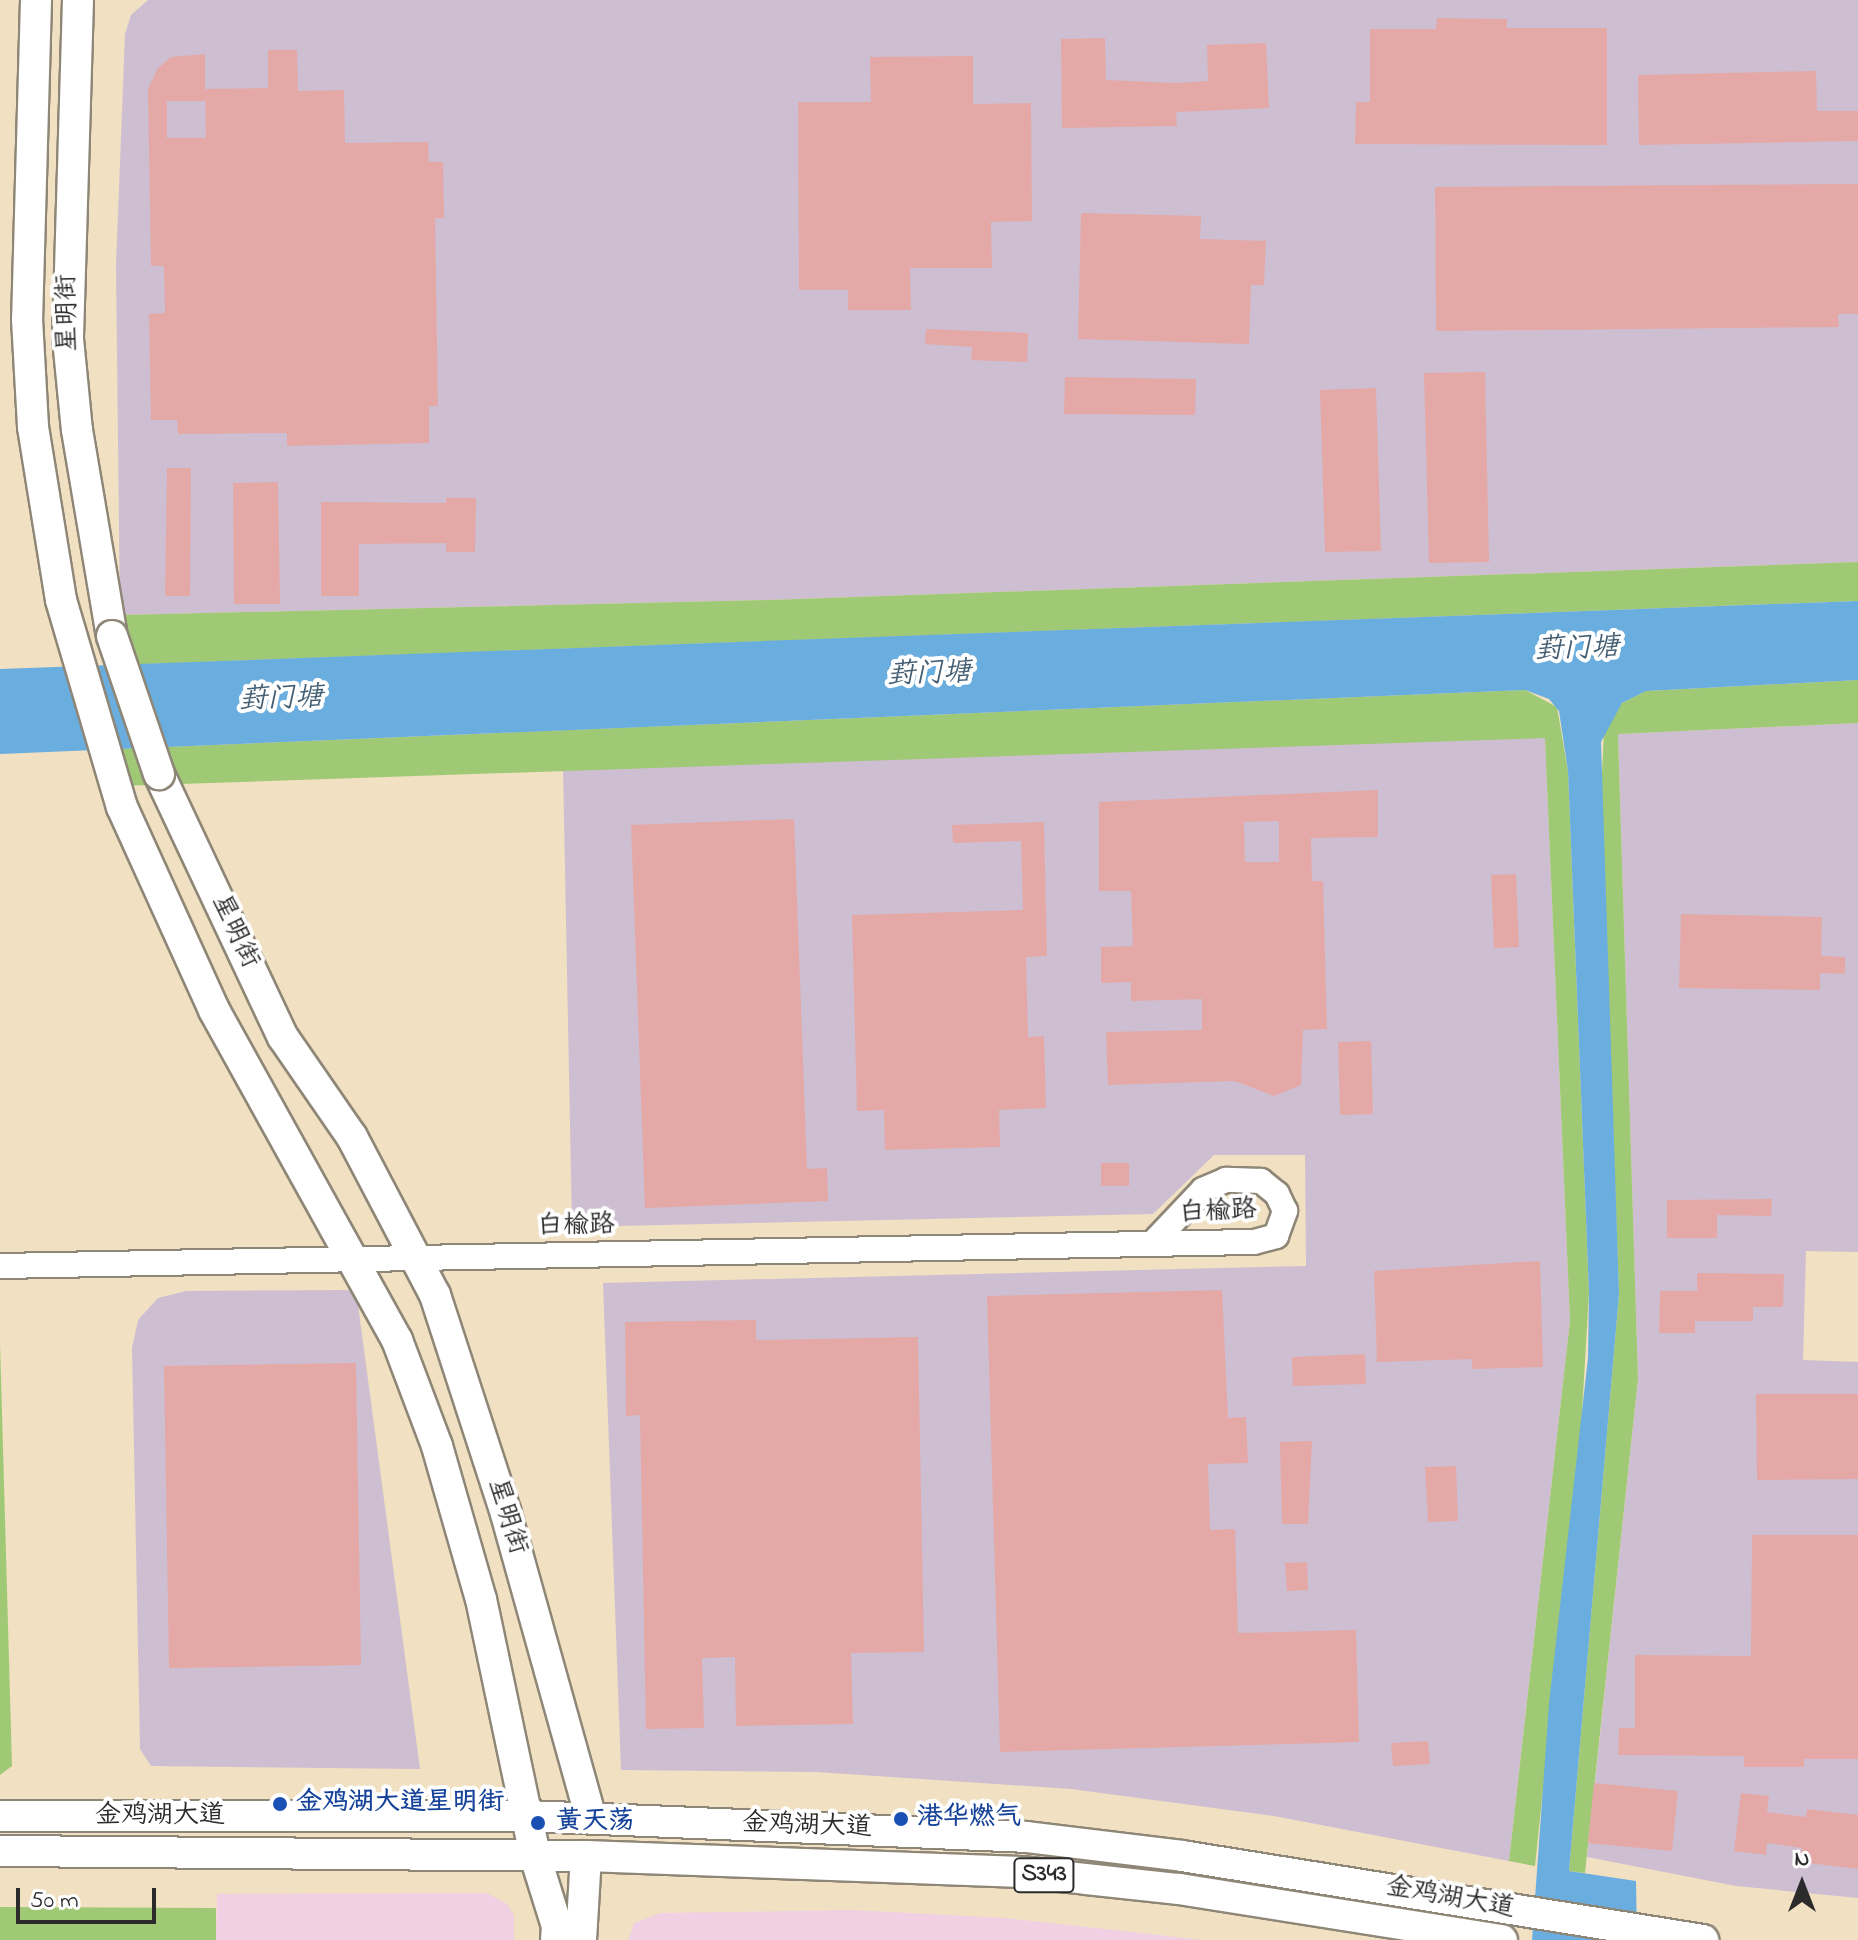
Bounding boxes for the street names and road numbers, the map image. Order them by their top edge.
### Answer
street label: 星明街 [53,274,85,352]
street label: 星明街 [203,890,265,974]
street label: 白榆路 [1178,1195,1258,1231]
street label: 白榆路 [537,1211,615,1243]
street label: 星明街 [480,1475,532,1559]
street label: 金鸡湖大道 [95,1801,225,1833]
street label: 金鸡湖大道 [741,1809,873,1845]
road number: S343 [1012,1855,1076,1895]
street label: 金鸡湖大道 [1383,1872,1517,1926]

